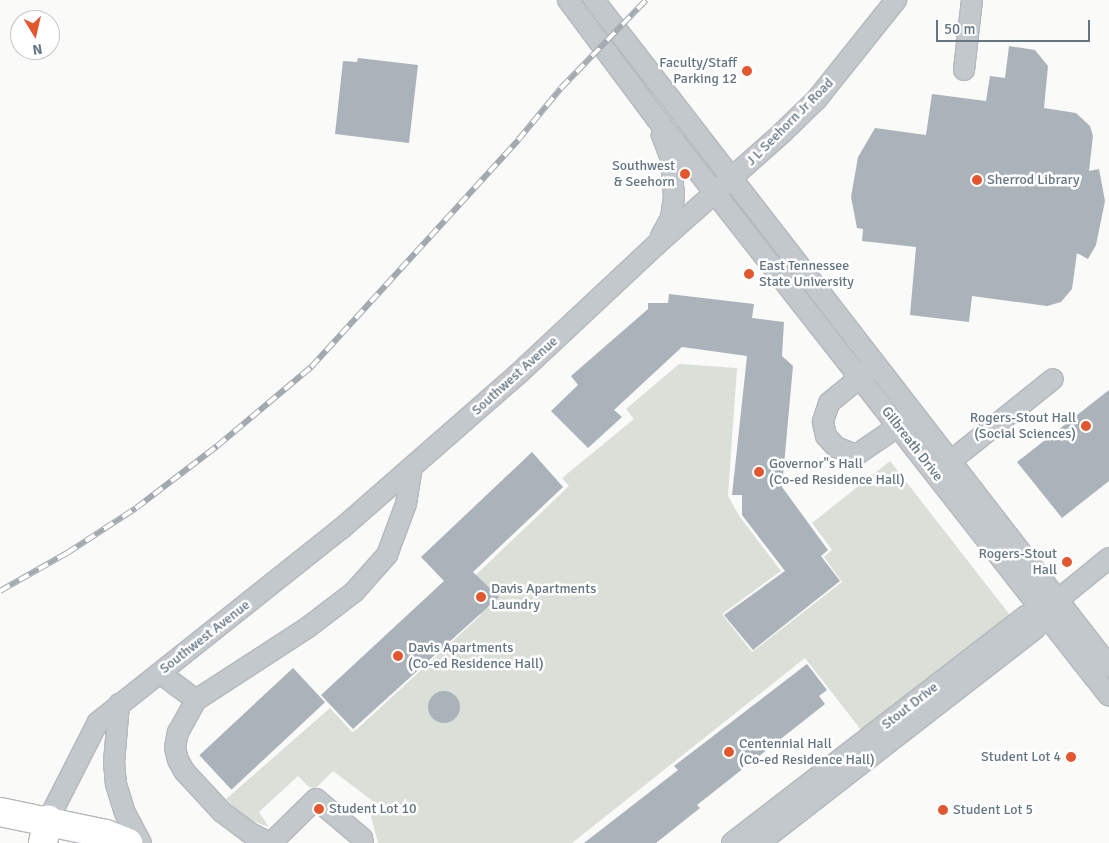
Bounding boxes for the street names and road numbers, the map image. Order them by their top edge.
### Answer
street label: J L Seehorn Jr Road [743,75,837,169]
street label: Southwest Avenue [469,333,561,419]
street label: Gilbreath Drive [878,403,946,485]
street label: Southwest Avenue [157,597,253,677]
street label: Stout Drive [879,679,941,733]

